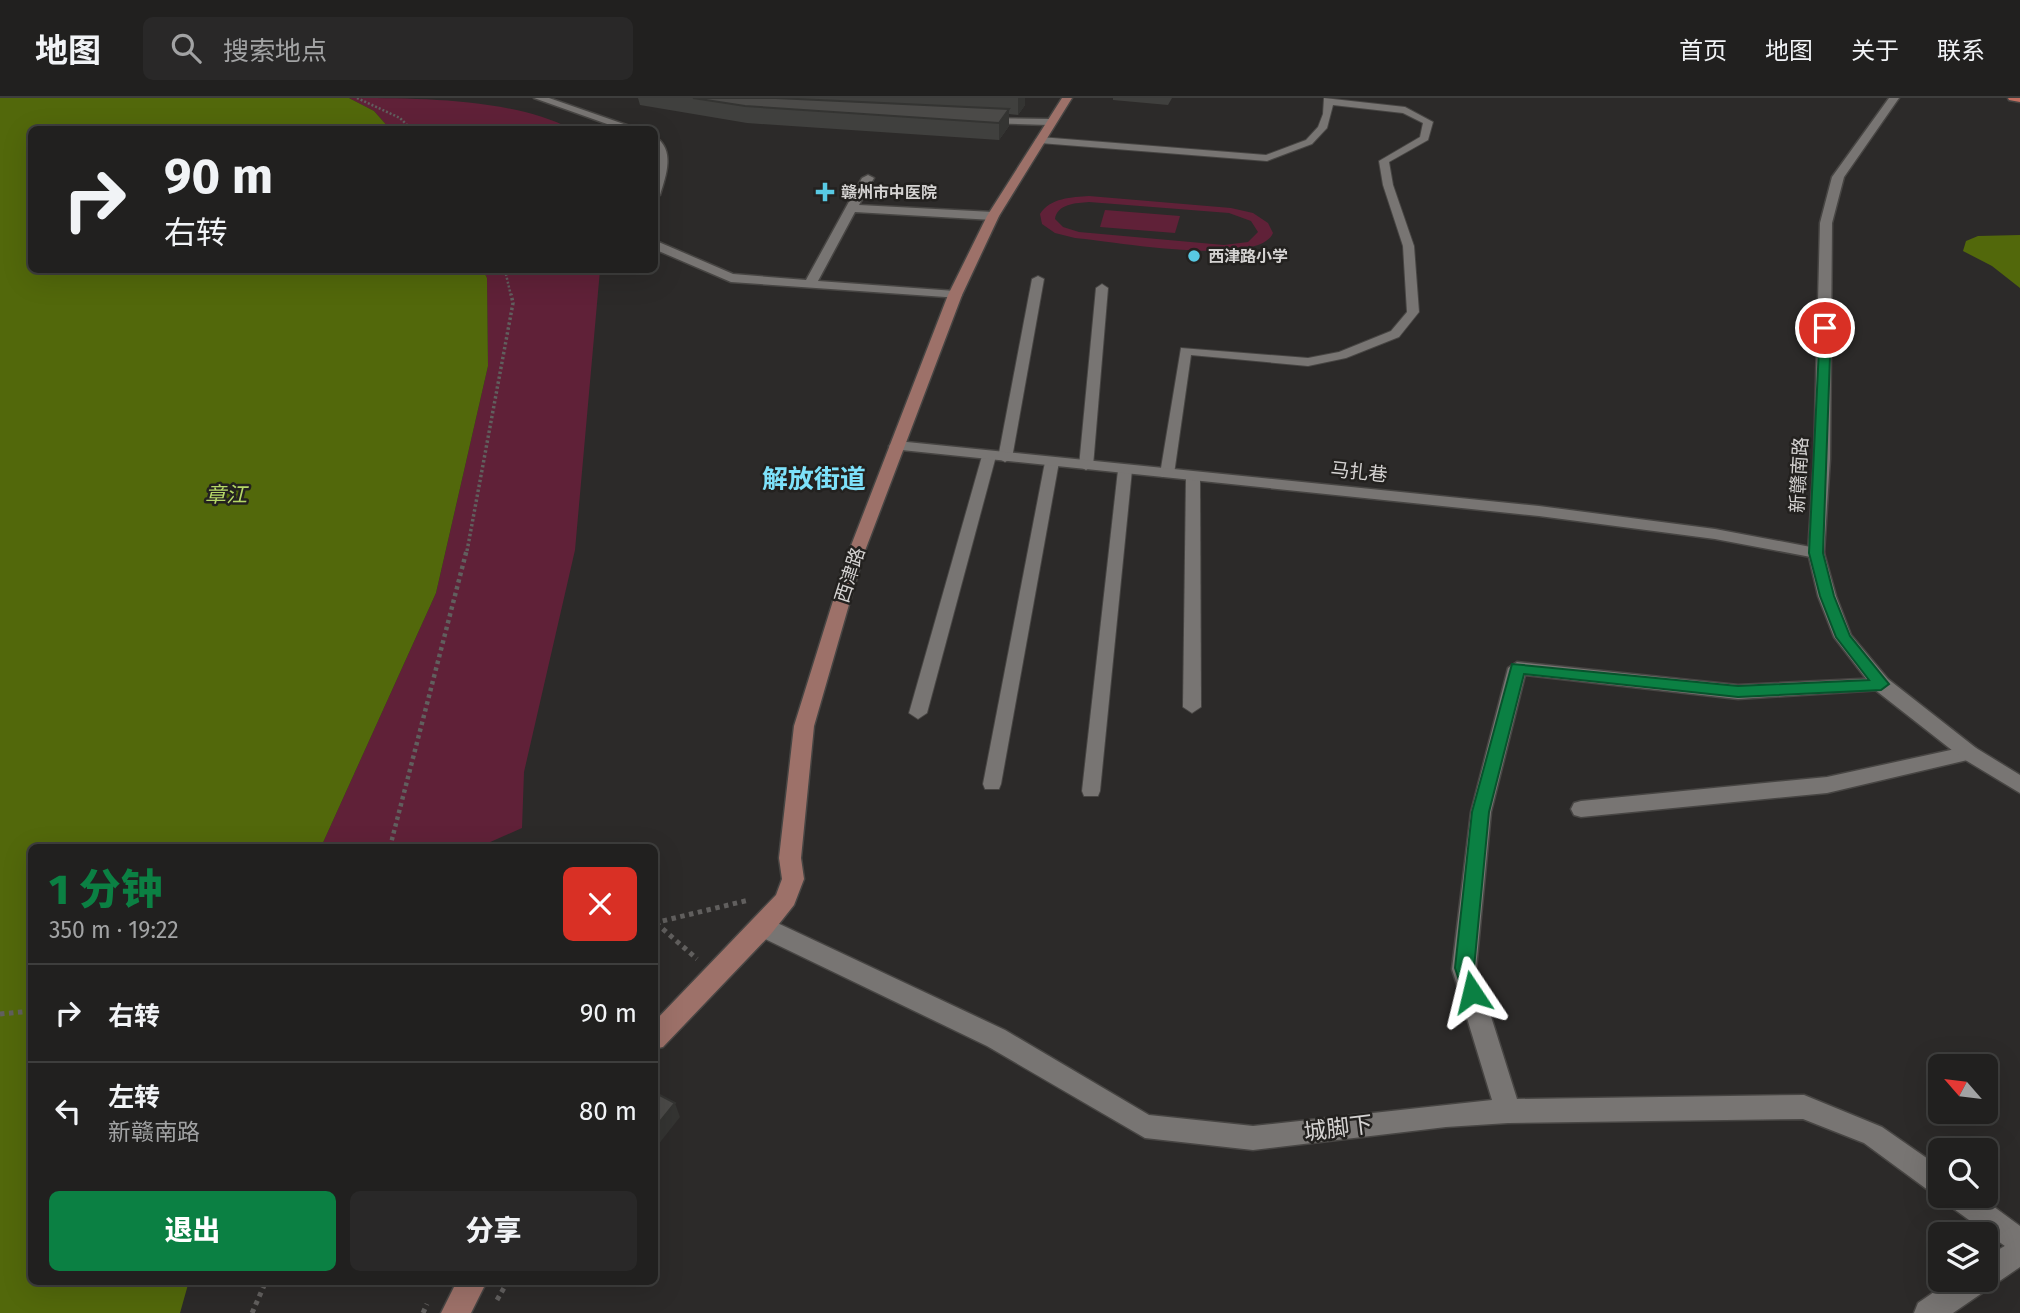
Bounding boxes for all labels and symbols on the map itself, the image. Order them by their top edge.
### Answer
marker: 赣州市中医院 [815,182,835,202]
place label: 赣州市中医院 [841,183,937,202]
place label: 西津路小学 [1208,247,1288,266]
marker: 西津路小学 [1186,248,1202,264]
pin [1795,298,1855,358]
street label: 新赣南路 [1786,436,1812,514]
street label: 马扎巷 [1329,458,1389,486]
district label: 解放街道 [762,464,866,495]
water label: 章江 [205,482,249,508]
street label: 西津路 [830,544,870,606]
position arrow [1435,955,1509,1029]
north arrow [1928,1054,1998,1124]
street label: 城脚下 [1302,1110,1374,1146]

